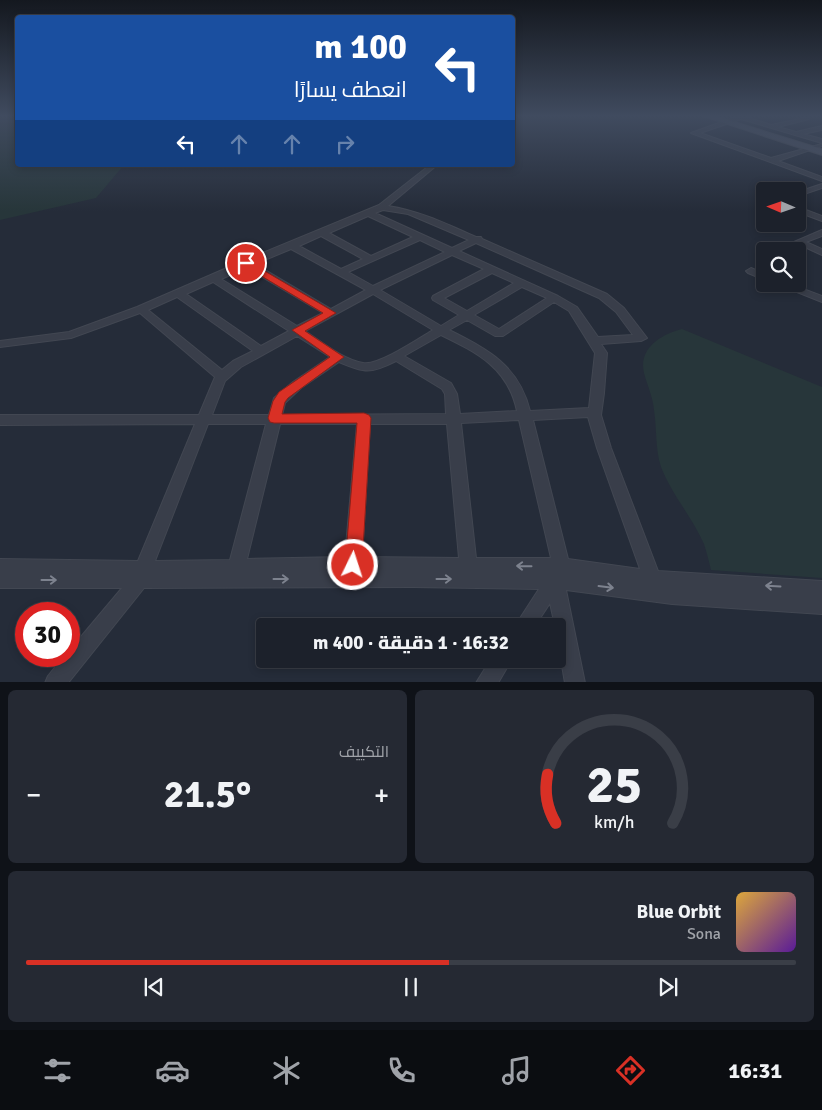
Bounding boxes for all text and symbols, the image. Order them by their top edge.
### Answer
text: 100 m [314,25,407,68]
icon: left [425,35,490,100]
text: انعطف يسارًا [294,76,407,103]
icon: left [172,130,200,158]
icon: ahead [225,130,253,158]
icon: ahead [278,130,306,158]
icon: right [331,130,359,158]
north arrow [756,182,806,232]
map controls [756,182,806,292]
pin [225,242,267,284]
button: search [756,242,806,292]
icon: arrive [232,249,260,277]
position arrow [326,538,378,590]
one-way arrow [517,561,533,571]
one-way arrow [272,574,289,584]
one-way arrow [435,574,451,584]
one-way arrow [40,575,56,585]
one-way arrow [598,582,614,592]
one-way arrow [766,582,782,591]
speed limit sign: 30 [15,602,80,667]
text: 16:32 · 1 دقيقة · 400 m [313,631,509,655]
text: التكييف [339,742,389,762]
text: 25 [586,753,643,817]
text: 21.5° [164,771,251,818]
text: − [26,778,41,812]
text: + [374,778,389,812]
text: km/h [594,811,635,833]
text: Blue Orbit [637,900,721,924]
text: Sona [687,924,721,944]
icon: previous [140,973,168,1001]
icon: pause [397,973,425,1001]
icon: next [654,973,682,1001]
icon: filters [40,1053,75,1088]
icon: car [155,1053,190,1088]
icon: climate [269,1053,304,1088]
icon: phone [384,1053,419,1088]
icon: music [499,1053,534,1088]
icon: directions [613,1053,648,1088]
text: 16:31 [728,1057,782,1084]

